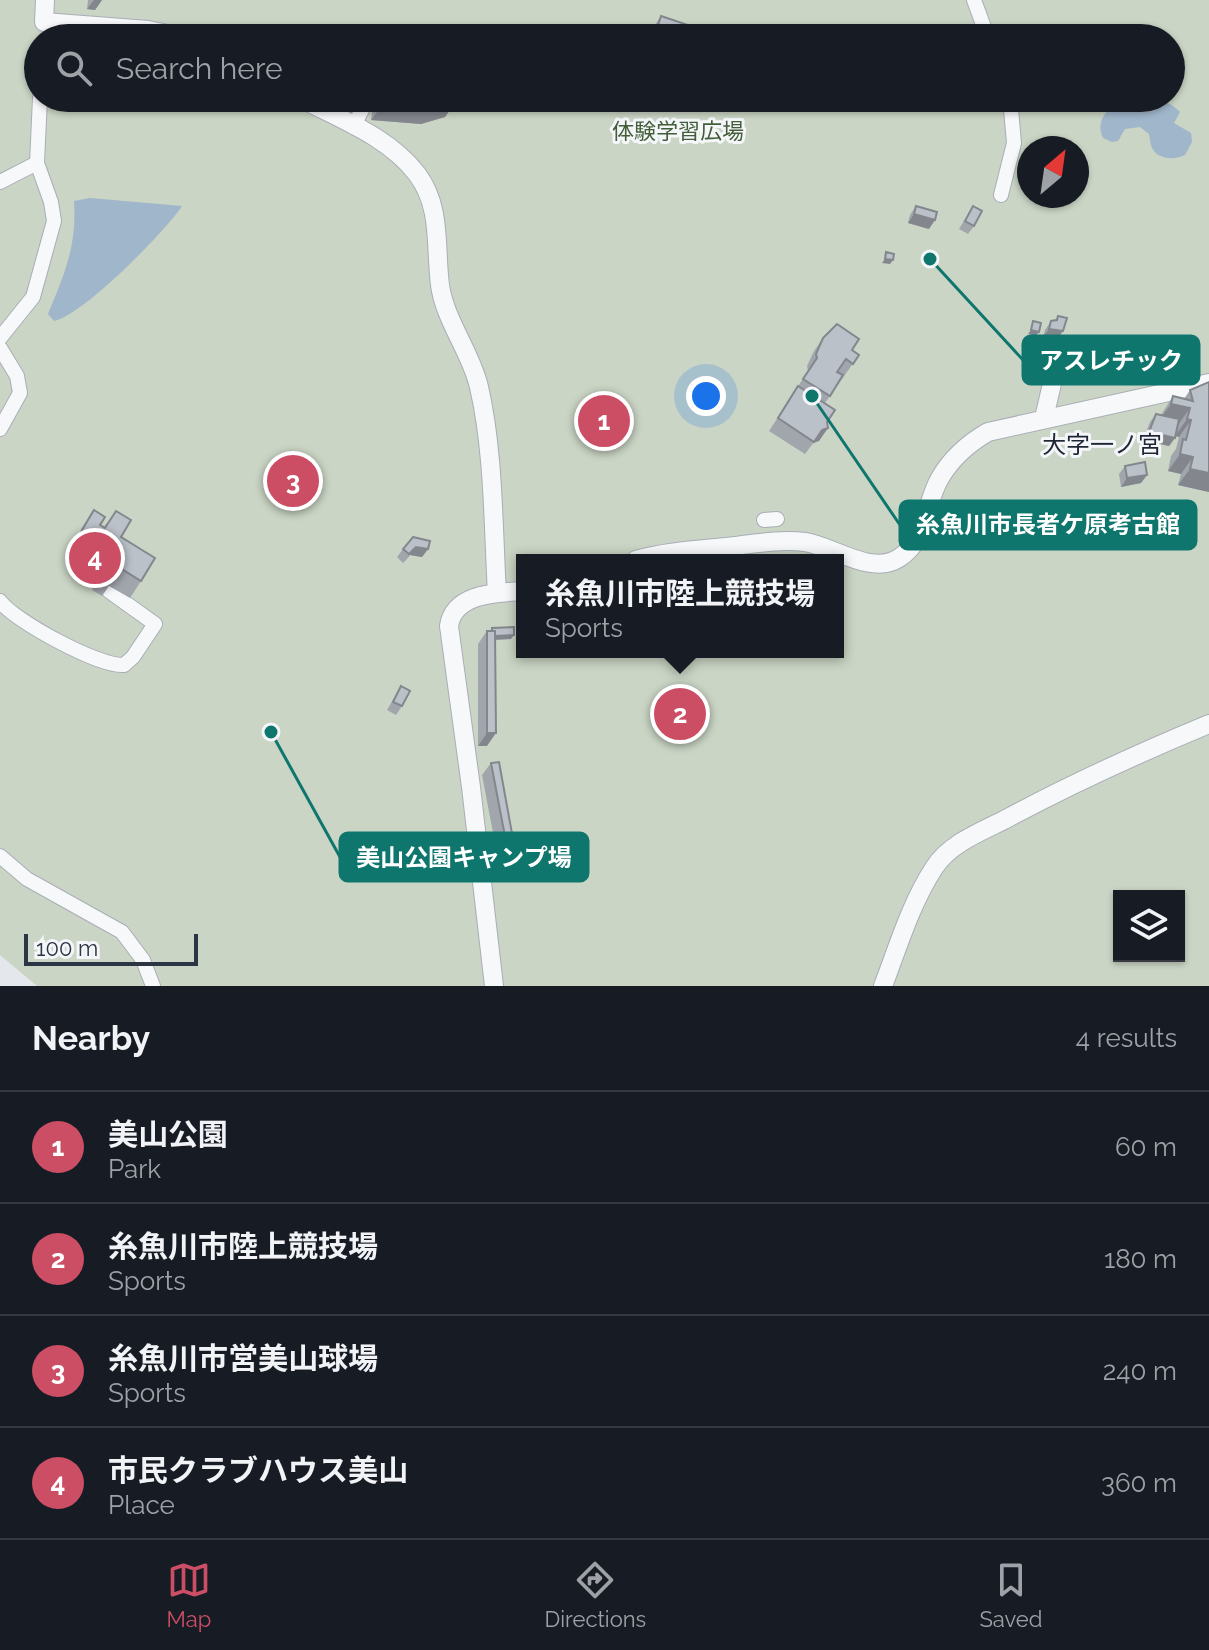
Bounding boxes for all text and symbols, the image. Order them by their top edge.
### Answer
search box [24,24,1185,112]
icon: search [52,46,96,90]
text: Search here [116,51,283,86]
park label: 体験学習広場 [612,118,744,144]
north arrow [1017,136,1089,208]
callout: アスレチック [1023,336,1199,384]
text: アスレチック [1039,346,1183,375]
your location [686,376,726,416]
pin: 1 [578,391,630,451]
district label: 大字一ノ宮 [1042,430,1162,459]
pin: 3 [267,451,319,511]
callout: 糸魚川市長者ケ原考古館 [900,501,1196,549]
text: 糸魚川市長者ケ原考古館 [916,510,1180,539]
pin: 4 [69,528,121,588]
popup [516,554,844,658]
text: 糸魚川市陸上競技場 [545,576,815,611]
text: Sports [545,613,623,643]
pin: 2 [654,684,706,744]
callout: 美山公園キャンプ場 [340,833,588,881]
text: 美山公園キャンプ場 [356,843,572,872]
map controls [1113,890,1185,962]
button: layers [1113,890,1185,962]
scale bar [24,930,198,966]
text: 100 m [36,935,98,961]
text: Nearby [32,1018,150,1058]
text: 4 results [1076,1023,1177,1053]
text: 美山公園 [108,1117,228,1152]
text: 1 [52,1132,64,1162]
text: 60 m [1115,1132,1177,1162]
text: Park [108,1154,161,1184]
text: 糸魚川市陸上競技場 [108,1229,378,1264]
text: 2 [51,1244,65,1274]
text: 180 m [1104,1244,1177,1274]
text: Sports [108,1266,186,1296]
text: 糸魚川市営美山球場 [108,1341,378,1376]
text: 3 [51,1356,65,1386]
text: 240 m [1103,1356,1177,1386]
text: Sports [108,1378,186,1408]
text: 市民クラブハウス美山 [108,1453,408,1488]
text: 4 [51,1468,65,1498]
text: 360 m [1101,1468,1177,1498]
text: Place [108,1490,175,1520]
tab: Map [167,1558,211,1632]
tab: Directions [545,1558,646,1632]
tab: Saved [979,1558,1042,1632]

